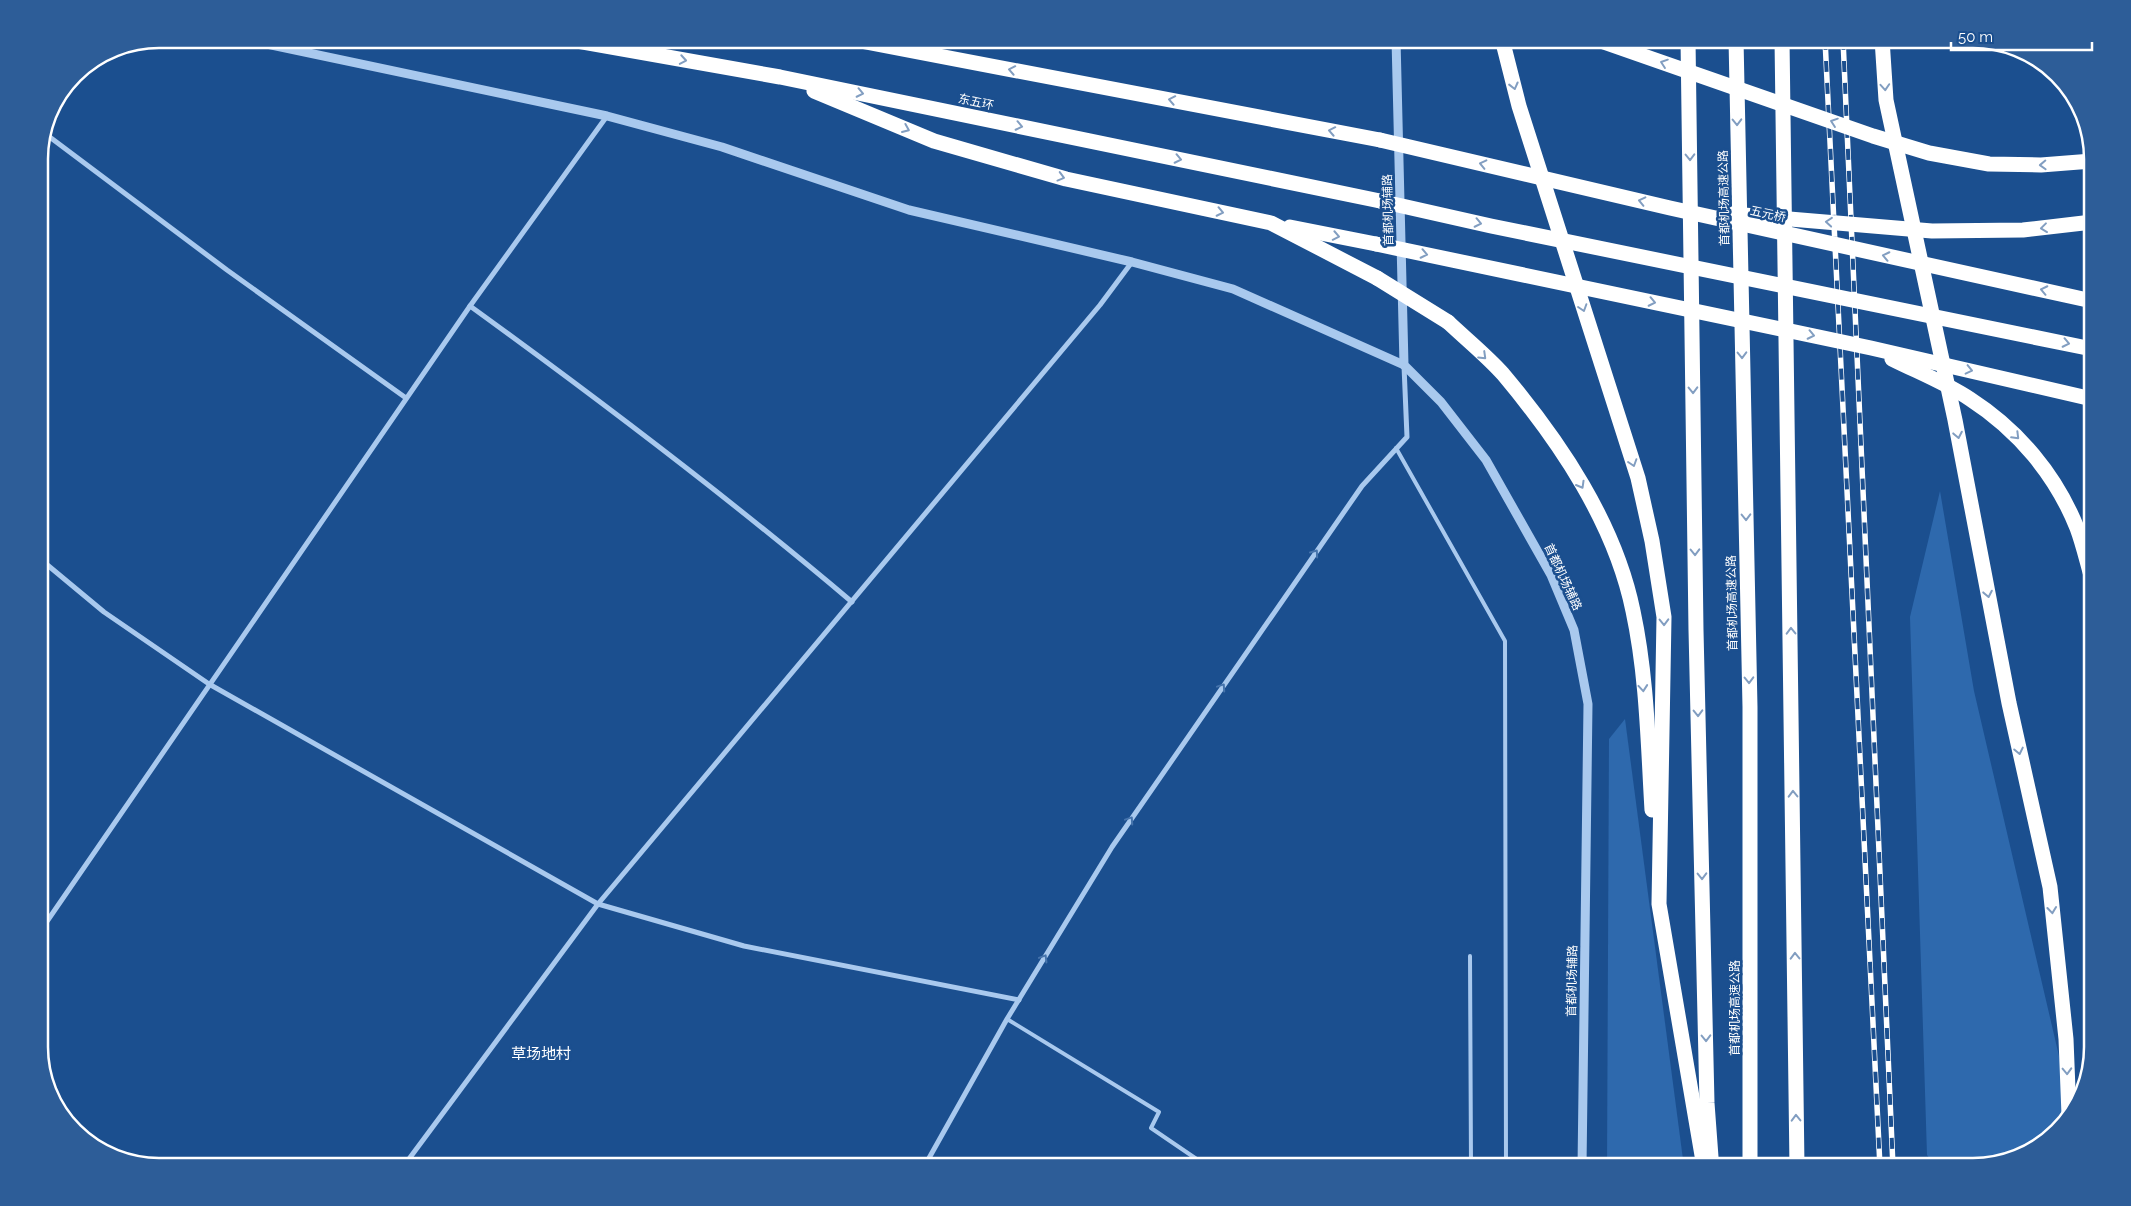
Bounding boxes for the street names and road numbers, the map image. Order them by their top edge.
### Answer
street label: 东五环 [957,91,995,113]
street label: 首都机场高速公路 [1716,150,1732,246]
street label: 首都机场辅路 [1380,174,1396,246]
street label: 五元桥 [1749,203,1787,225]
street label: 首都机场辅路 [1541,541,1585,613]
street label: 首都机场高速公路 [1724,555,1740,651]
street label: 首都机场辅路 [1564,945,1580,1017]
street label: 首都机场高速公路 [1728,960,1742,1056]

